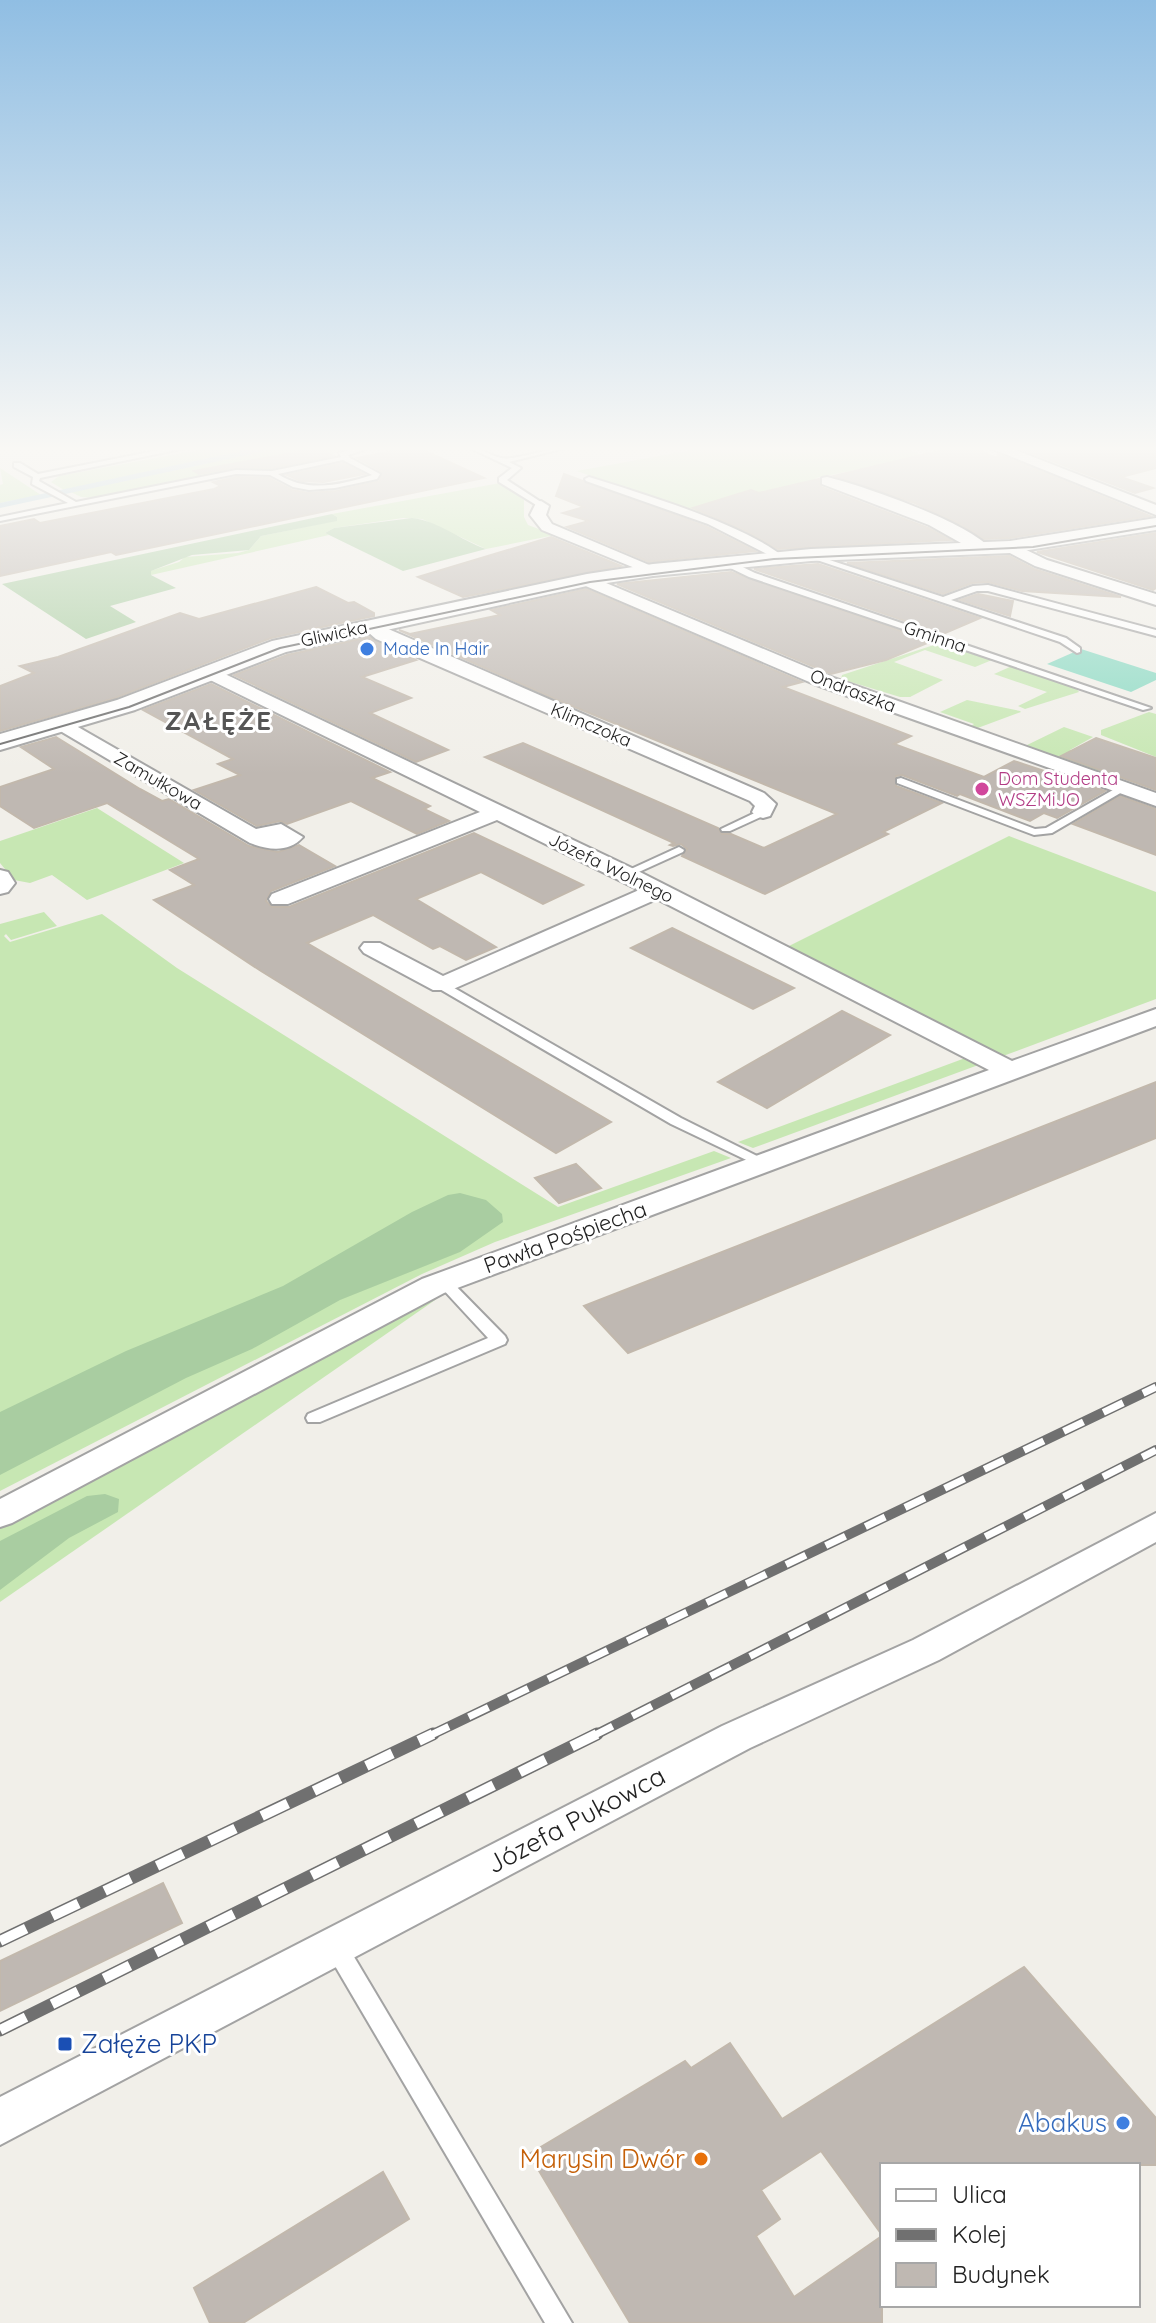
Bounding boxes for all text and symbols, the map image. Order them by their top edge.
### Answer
street label: Gliwicka [298,615,369,652]
street label: Gminna [901,615,969,658]
place label: Made In Hair [383,637,489,660]
marker: Made In Hair [358,640,376,658]
street label: Ondraszka [807,664,899,717]
street label: Klimczoka [547,697,635,752]
district label: ZAŁĘŻE [165,704,273,737]
street label: Zamułkowa [110,746,206,815]
place label: Dom Studenta WSZMiJO [998,767,1118,811]
marker: Dom Studenta WSZMiJO [973,780,991,798]
street label: Józefa Wolnego [545,827,677,908]
street label: Pawła Pośpiecha [480,1195,650,1279]
street label: Józefa Pukowca [481,1759,671,1880]
place label: Załęże PKP [81,2027,217,2060]
marker: Załęże PKP [56,2035,74,2053]
place label: Abakus [1018,2106,1107,2139]
marker: Abakus [1114,2114,1132,2132]
place label: Marysin Dwór [519,2142,685,2175]
marker: Marysin Dwór [692,2150,710,2168]
legend [880,2163,1140,2307]
text: Ulica [952,2179,1007,2209]
text: Kolej [952,2219,1008,2249]
text: Budynek [952,2259,1050,2289]

